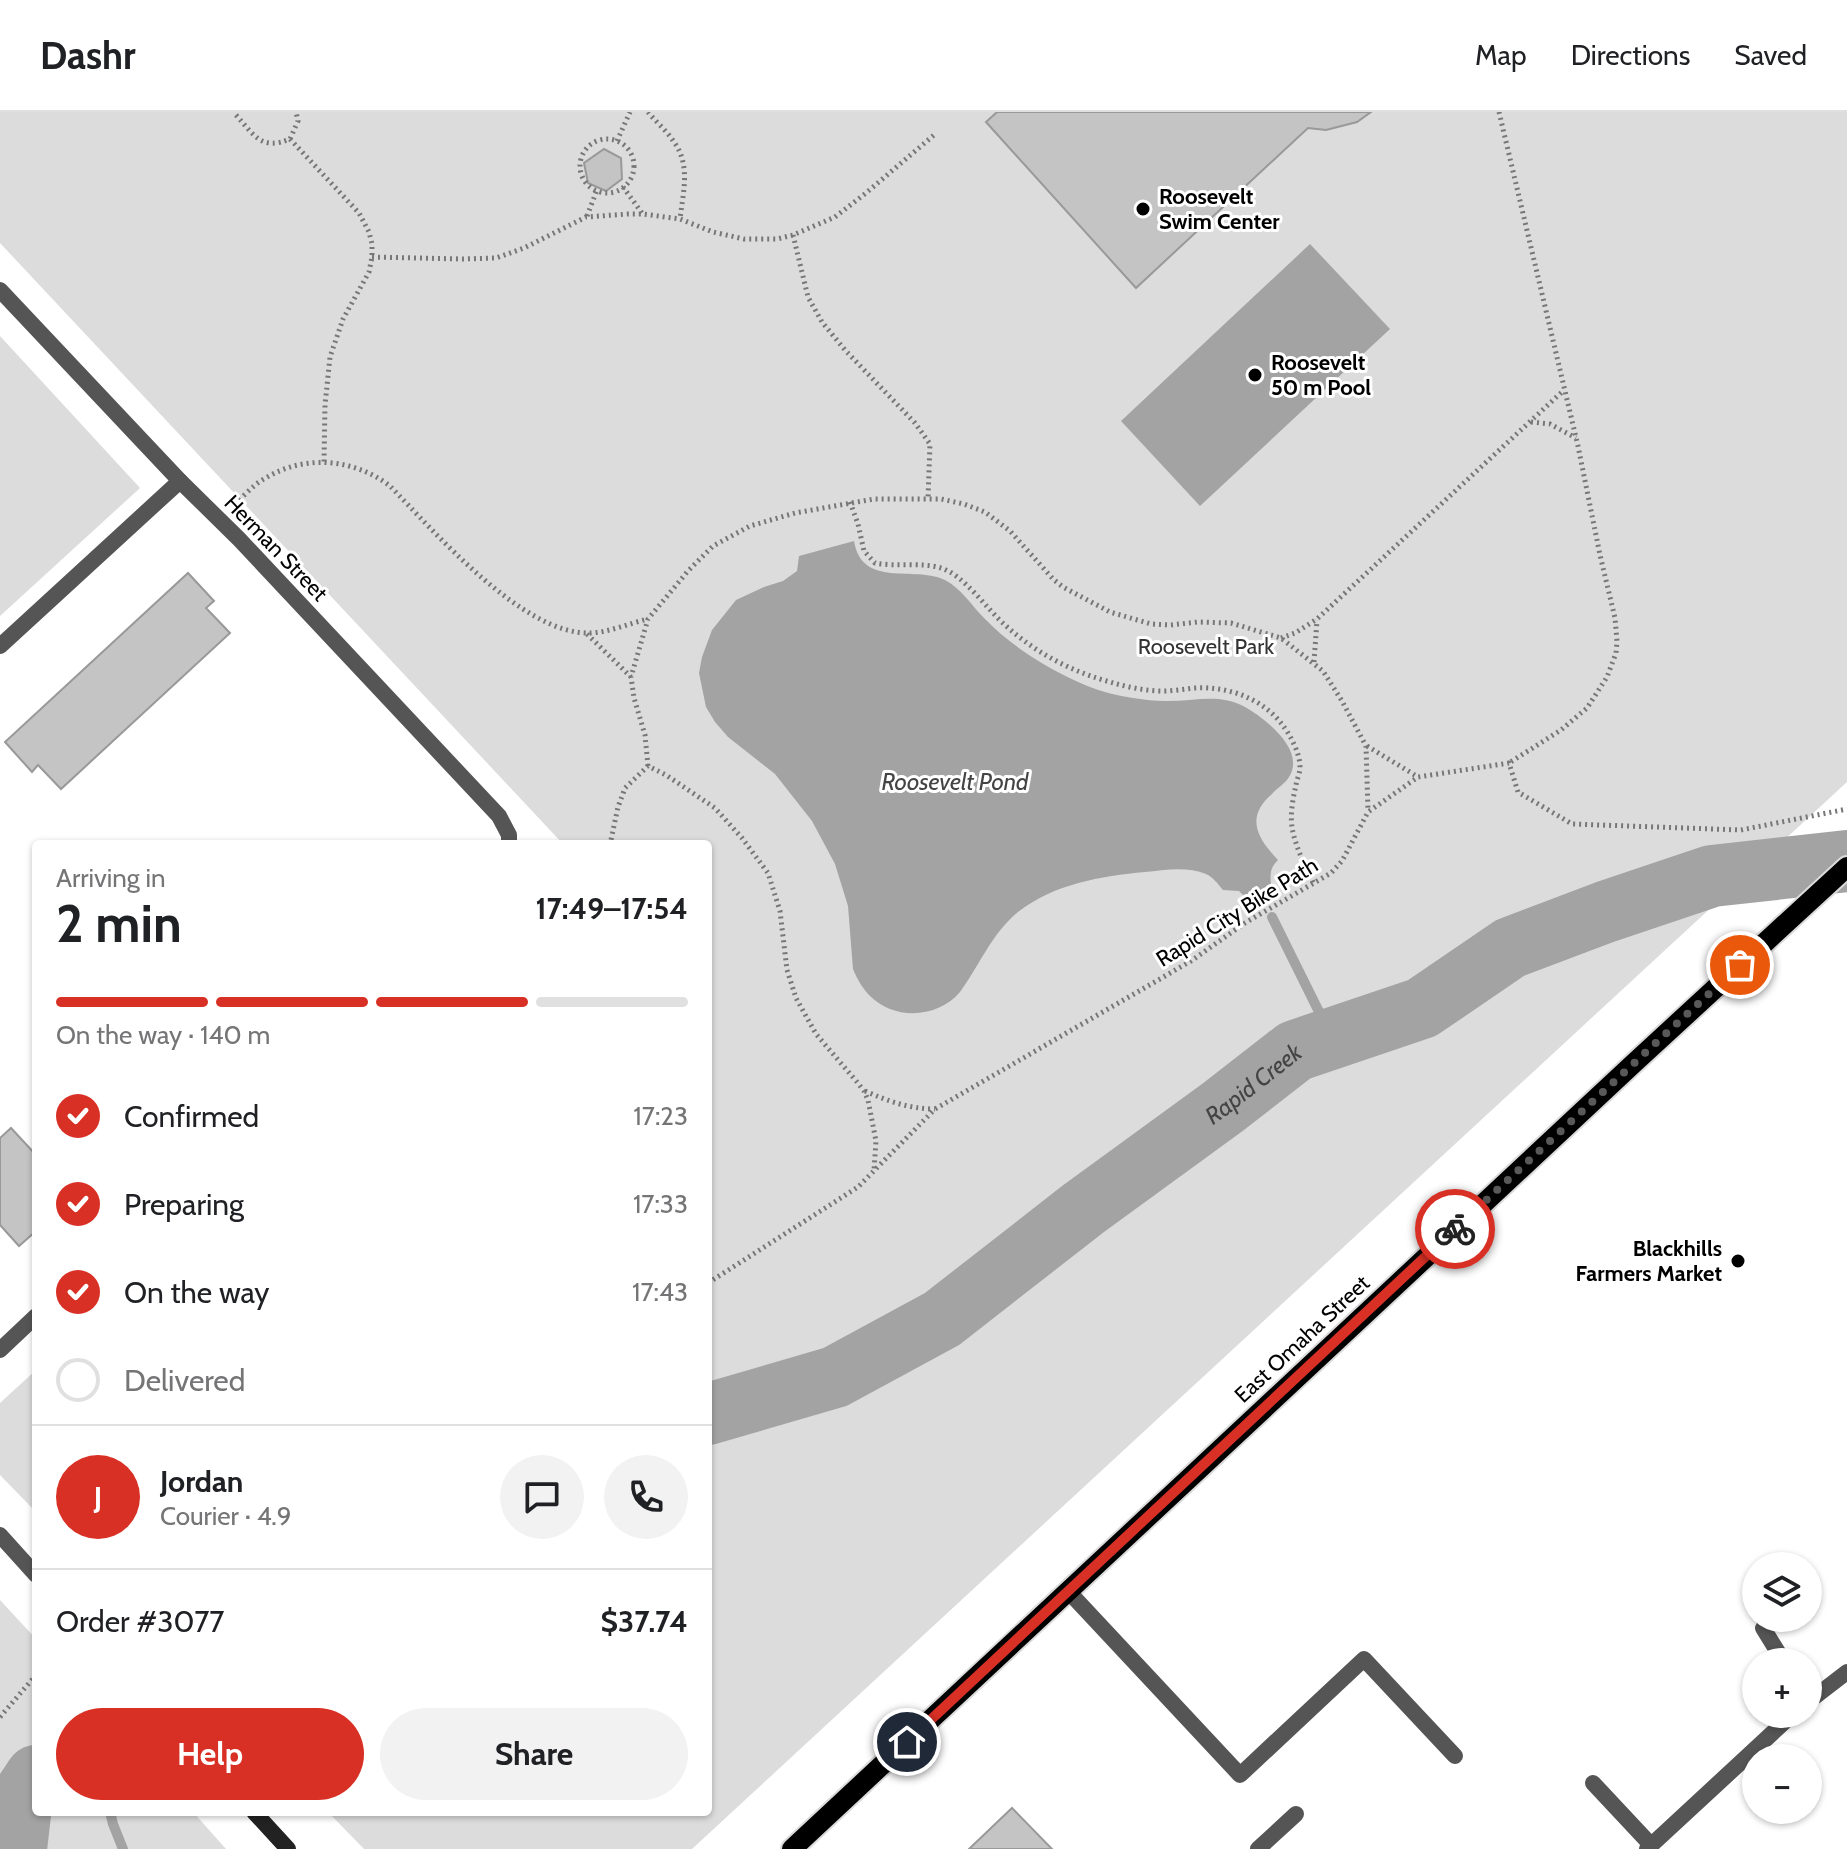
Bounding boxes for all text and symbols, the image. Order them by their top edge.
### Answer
text: Dashr [40,32,136,79]
text: Map [1475,38,1527,72]
text: Directions [1571,38,1690,72]
text: Saved [1734,38,1807,72]
place label: Roosevelt Swim Center [1159,183,1280,235]
marker: Roosevelt Swim Center [1134,200,1152,218]
place label: Roosevelt 50 m Pool [1271,349,1371,401]
marker: Roosevelt 50 m Pool [1246,366,1264,384]
street label: Herman Street [219,489,334,607]
park label: Roosevelt Park [1138,633,1274,660]
water label: Roosevelt Pond [881,767,1029,796]
street label: Rapid City Bike Path [1151,851,1323,973]
text: Arriving in [56,862,166,894]
text: 17:49–17:54 [536,890,688,927]
text: 2 min [56,892,182,955]
pin [1706,931,1774,999]
icon: bag [1718,943,1762,987]
text: On the way · 140 m [56,1019,270,1051]
water label: Rapid Creek [1199,1037,1308,1130]
icon: check [56,1094,100,1138]
text: Confirmed [124,1098,259,1135]
text: 17:23 [633,1100,688,1132]
icon: check [56,1182,100,1226]
text: Preparing [124,1186,244,1223]
text: 17:33 [633,1188,688,1220]
courier [1415,1189,1495,1269]
icon: bike [1433,1207,1477,1251]
place label: Blackhills Farmers Market [1576,1235,1722,1287]
marker: Blackhills Farmers Market [1729,1252,1747,1270]
street label: East Omaha Street [1229,1269,1376,1408]
icon: check [56,1270,100,1314]
text: On the way [124,1274,269,1311]
text: 17:43 [632,1276,688,1308]
text: Delivered [124,1362,245,1399]
button: chat [500,1455,584,1539]
button: phone [604,1455,688,1539]
text: Jordan [160,1463,243,1500]
text: J [94,1479,102,1516]
text: Courier · 4.9 [160,1500,292,1532]
map controls [1742,1552,1822,1824]
button: layers [1742,1552,1822,1632]
text: Order #3077 [56,1603,224,1640]
text: $37.74 [601,1603,688,1640]
button: + [1742,1648,1822,1728]
button: Help [56,1708,364,1800]
button: Share [380,1708,688,1800]
pin [873,1708,941,1776]
icon: home [885,1720,929,1764]
button: − [1742,1744,1822,1824]

